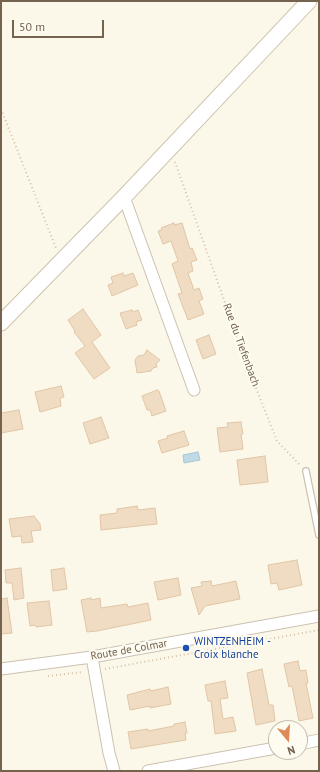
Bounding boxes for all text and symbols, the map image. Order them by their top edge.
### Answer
scale bar [14,12,106,38]
text: 50 m [19,19,45,34]
street label: Rue du Tiefenbach [220,302,262,388]
place label: WINTZENHEIM - Croix blanche [194,635,271,661]
street label: Route de Colmar [90,637,168,663]
marker: WINTZENHEIM - Croix blanche [181,643,191,653]
north arrow [268,720,308,760]
text: N [286,743,297,758]

